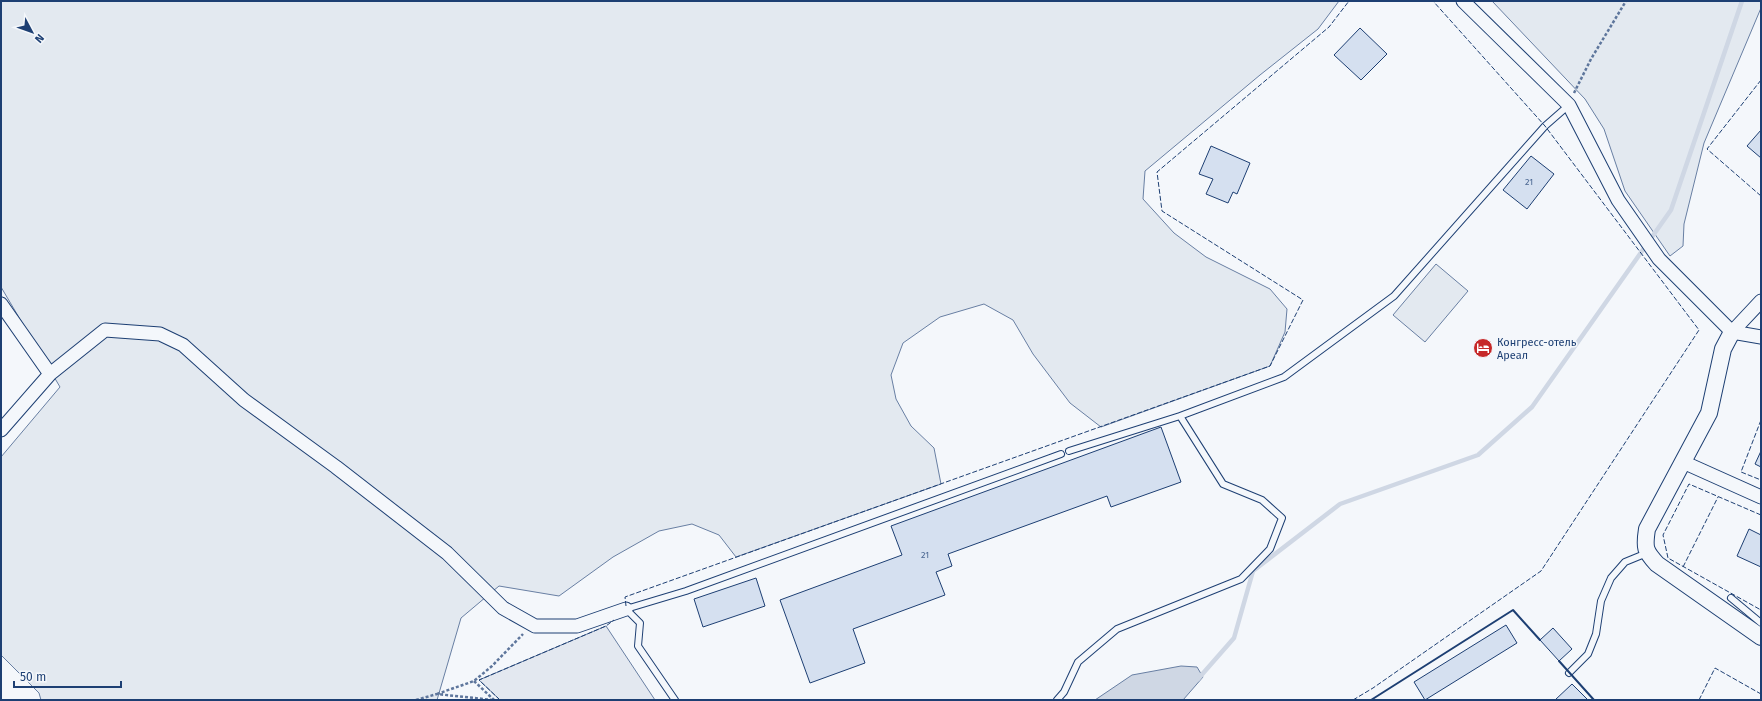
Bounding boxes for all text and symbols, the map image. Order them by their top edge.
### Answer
north arrow [12,12,52,52]
text: N [32,31,46,45]
house number: 21 [1525,177,1533,187]
place label: Конгресс-отель Ареал [1497,336,1577,362]
hotel icon: Конгресс-отель Ареал [1472,337,1494,359]
house number: 21 [921,550,929,560]
scale bar [14,663,121,689]
text: 50 m [20,670,46,684]

